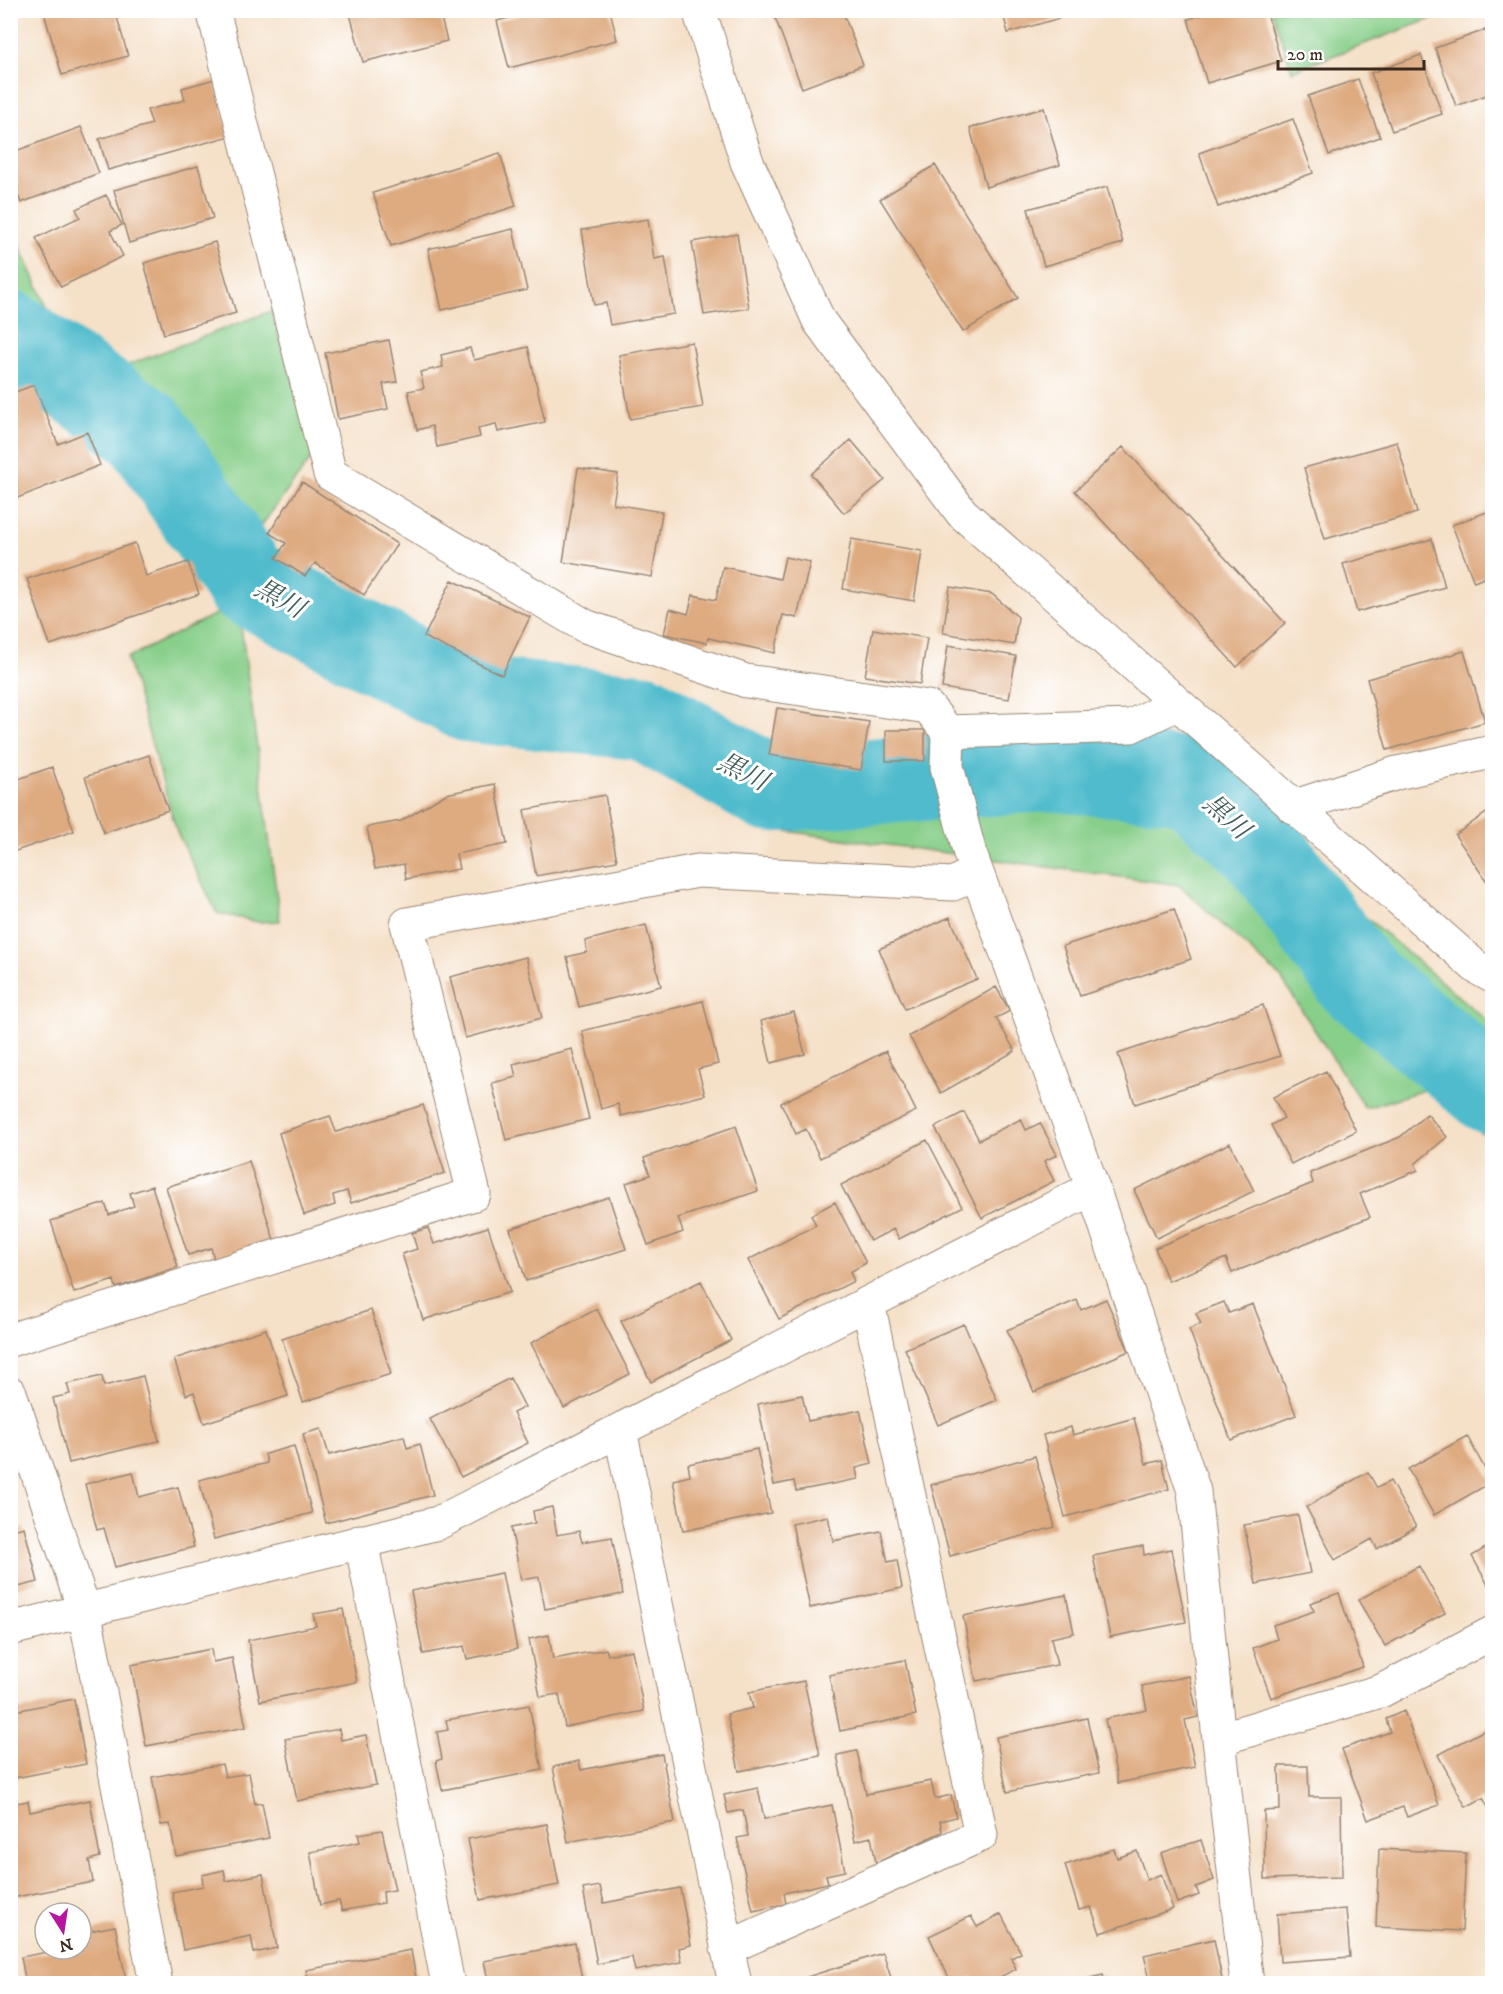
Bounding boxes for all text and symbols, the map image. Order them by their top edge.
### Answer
scale bar [1278,33,1424,71]
text: 20 m [1287,44,1323,66]
water label: 黒川 [249,572,313,628]
water label: 黒川 [712,746,776,800]
water label: 黒川 [1196,787,1259,849]
north arrow [33,1901,93,1961]
text: N [57,1934,74,1956]

